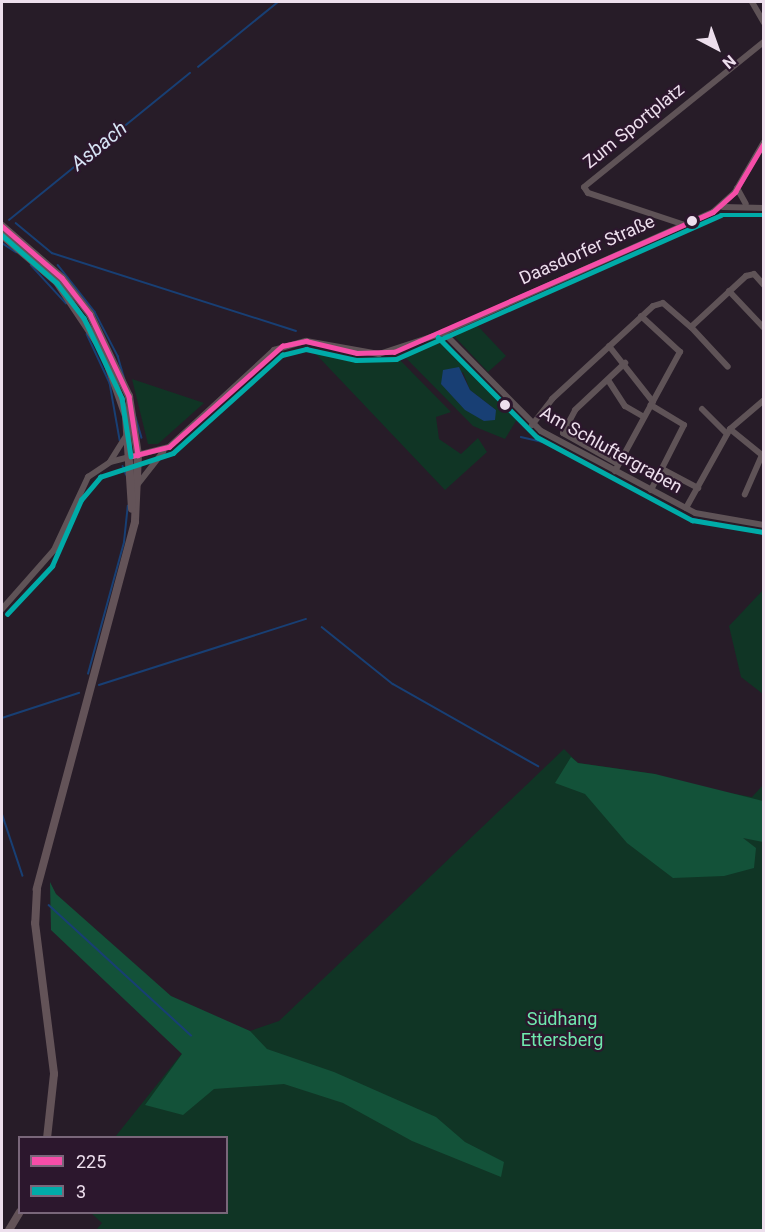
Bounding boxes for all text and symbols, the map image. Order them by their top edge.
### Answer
north arrow [687,18,747,78]
text: N [719,51,740,73]
street label: Zum Sportplatz [579,79,689,173]
water label: Asbach [66,116,132,176]
street label: Daasdorfer Straße [516,210,658,290]
unlabelled marker [686,215,698,227]
unlabelled marker [499,399,511,411]
street label: Am Schluftergraben [536,402,686,498]
park label: Südhang Ettersberg [521,1009,603,1052]
legend [18,1136,228,1214]
text: 225 [76,1151,106,1172]
text: 3 [76,1181,86,1202]

